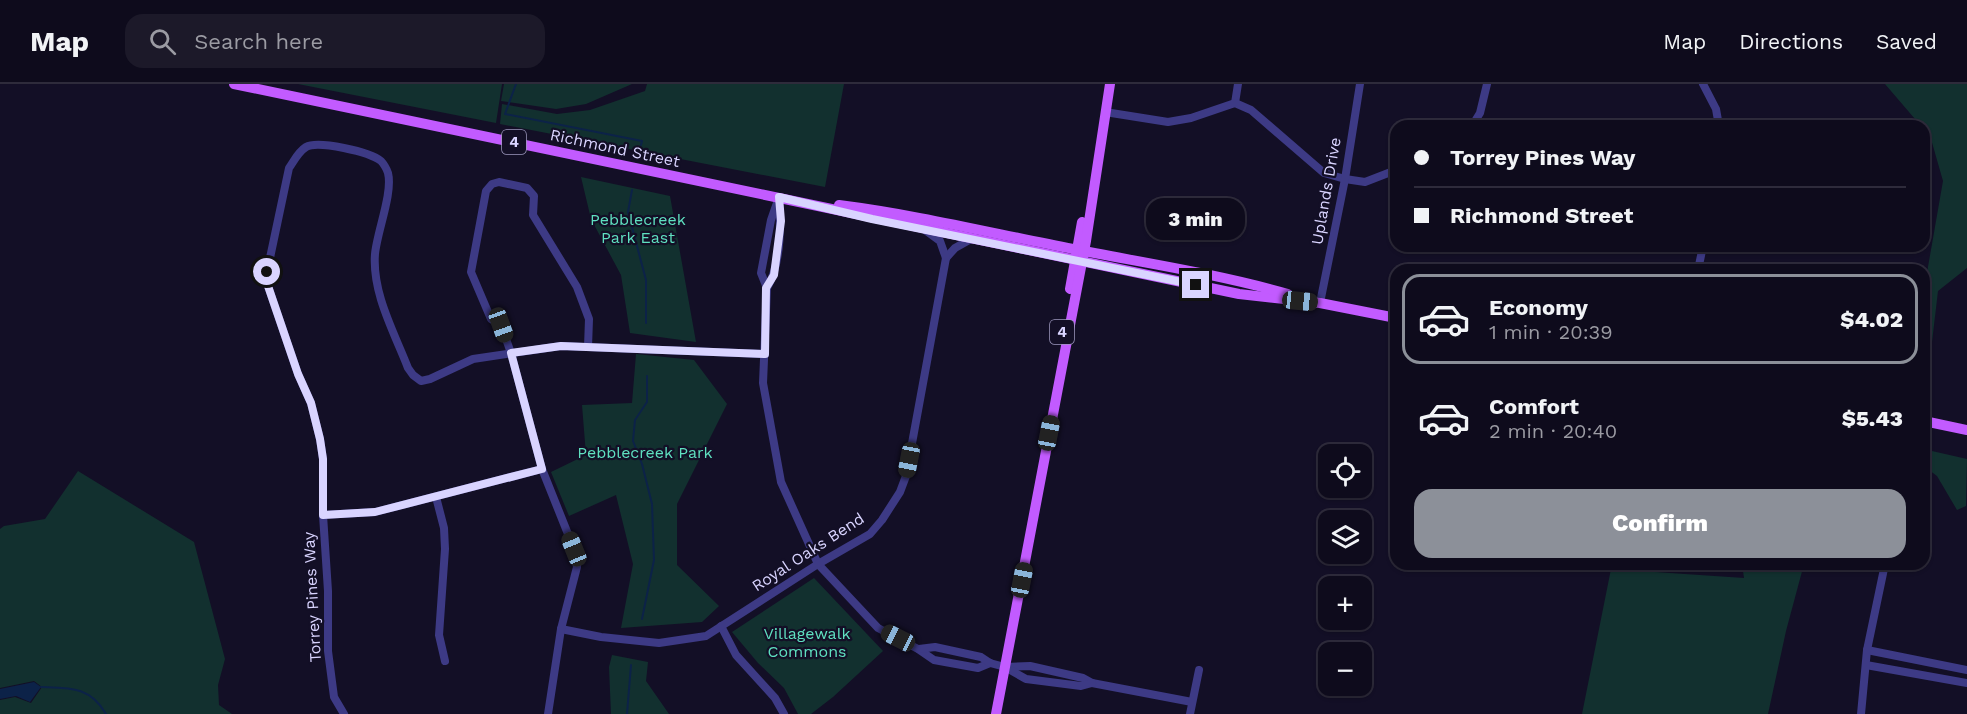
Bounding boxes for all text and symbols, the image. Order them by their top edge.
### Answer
search box [125,14,545,68]
text: Map [30,25,89,58]
icon: search [146,25,179,58]
text: Search here [194,29,323,54]
text: Map [1663,29,1706,54]
text: Directions [1739,29,1843,54]
text: Saved [1876,29,1937,54]
street label: Richmond Street [548,125,682,171]
road number: 4 [502,130,526,154]
street label: Uplands Drive [1307,136,1345,246]
text: Torrey Pines Way [1450,145,1635,170]
callout: 3 min [1146,198,1246,240]
text: Richmond Street [1450,203,1633,228]
text: 3 min [1168,207,1223,231]
park label: Pebblecreek Park East [590,210,686,247]
route start [253,258,280,285]
route end [1182,271,1209,298]
car [1281,290,1319,312]
icon: car [1417,292,1471,346]
text: Economy [1489,295,1588,320]
car [486,305,516,345]
text: $4.02 [1840,307,1903,332]
road number: 4 [1050,320,1074,344]
text: 1 min · 20:39 [1489,320,1613,344]
icon: car [1417,391,1471,445]
text: Comfort [1489,394,1579,419]
text: $5.43 [1842,406,1903,431]
car [1037,414,1061,452]
text: 2 min · 20:40 [1489,419,1617,443]
car [897,441,921,479]
park label: Pebblecreek Park [577,443,713,462]
map controls [1318,444,1372,696]
button: locate [1318,444,1372,498]
button: Confirm [1414,489,1906,558]
street label: Royal Oaks Bend [748,509,868,595]
button: layers [1318,510,1372,564]
car [559,529,589,569]
street label: Torrey Pines Way [299,531,325,663]
car [1010,561,1034,599]
button: + [1318,576,1372,630]
car [878,622,918,654]
park label: Villagewalk Commons [763,624,851,661]
button: − [1318,642,1372,696]

